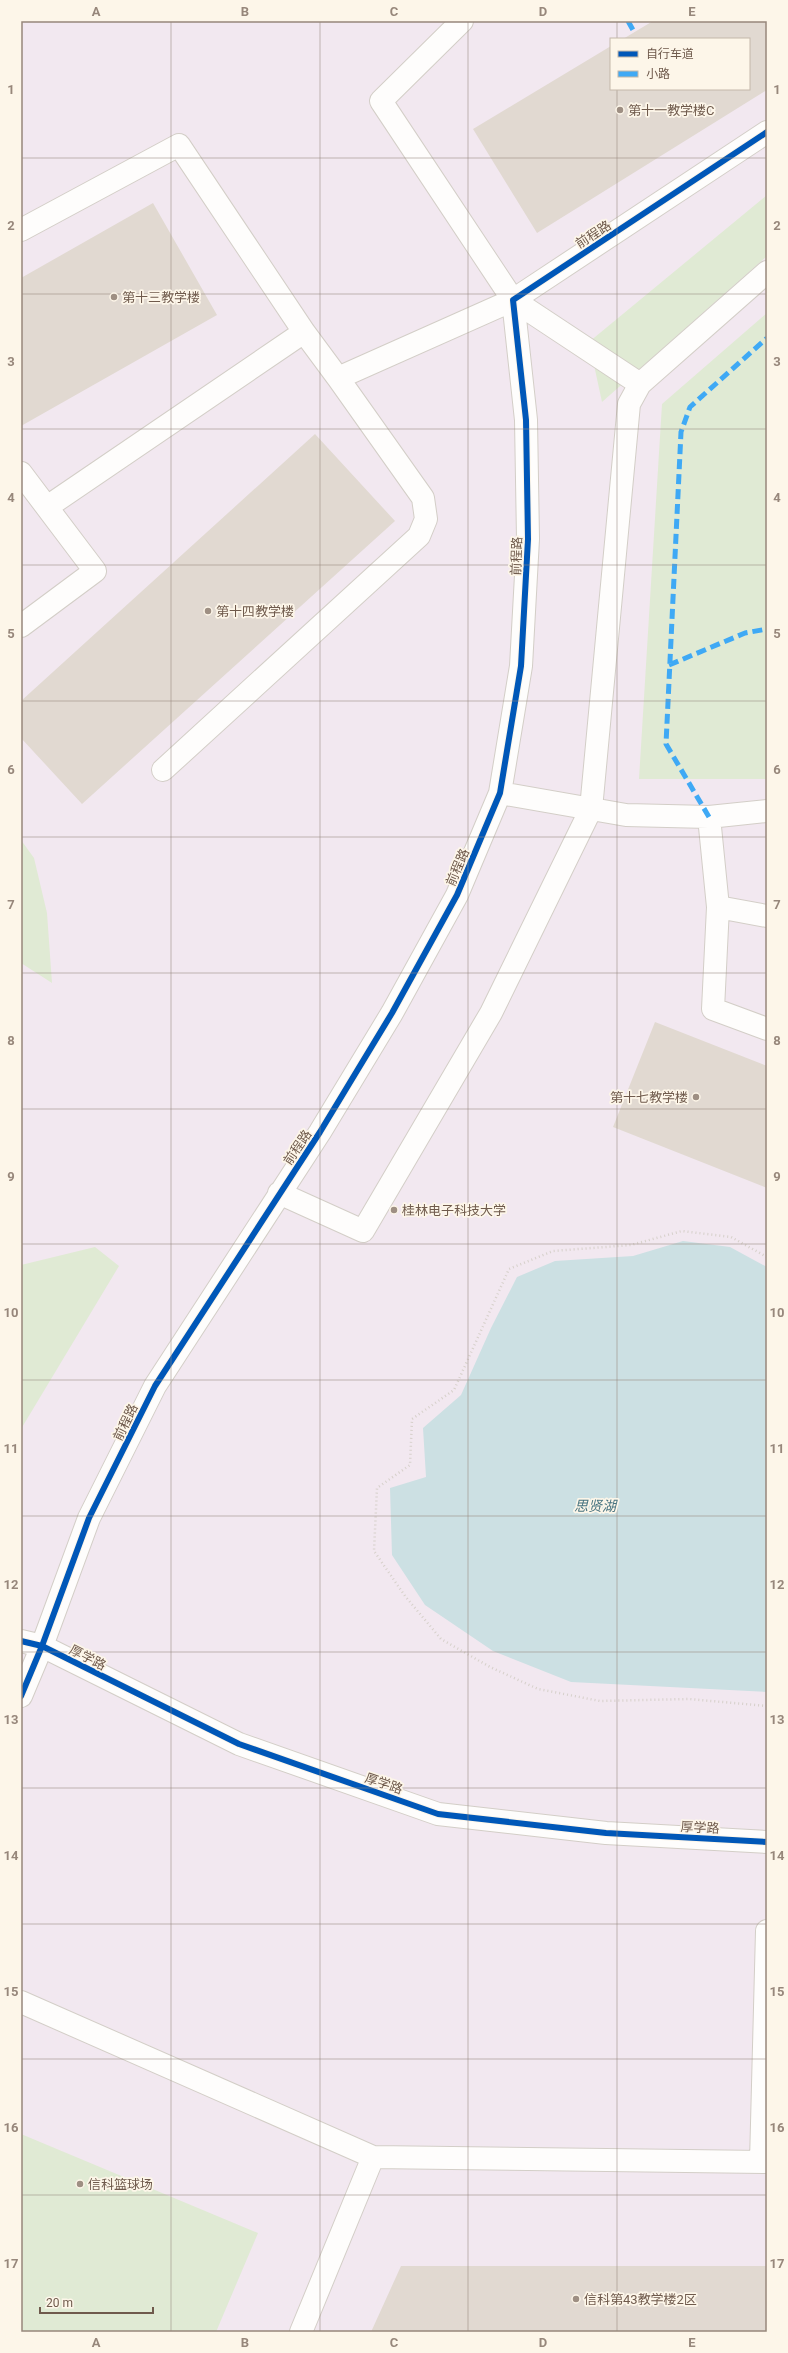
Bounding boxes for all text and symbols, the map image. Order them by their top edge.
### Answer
text: A [92,4,101,19]
text: B [241,4,249,19]
text: C [390,4,399,19]
text: D [539,4,547,19]
text: E [688,4,696,19]
legend [610,38,750,90]
text: 自行车道 [646,47,694,61]
text: 小路 [646,67,670,81]
text: 1 [7,82,15,97]
text: 1 [773,82,781,97]
place label: 第十一教学楼C [628,103,714,118]
marker: 第十一教学楼C [615,105,625,115]
text: 2 [7,218,15,233]
street label: 前程路 [573,218,614,251]
text: 2 [773,218,781,233]
place label: 第十三教学楼 [122,290,200,305]
marker: 第十三教学楼 [109,292,119,302]
text: 3 [7,354,15,369]
text: 3 [773,354,781,369]
text: 4 [7,490,15,505]
text: 4 [773,490,781,505]
street label: 前程路 [508,536,525,576]
place label: 第十四教学楼 [216,604,294,619]
marker: 第十四教学楼 [203,606,213,616]
text: 5 [7,626,15,641]
text: 5 [773,626,781,641]
text: 6 [7,762,15,777]
text: 6 [773,762,781,777]
street label: 前程路 [443,846,472,888]
text: 7 [7,897,15,912]
text: 7 [773,897,781,912]
text: 8 [7,1033,15,1048]
text: 8 [773,1033,781,1048]
place label: 第十七教学楼 [610,1090,688,1105]
marker: 第十七教学楼 [691,1092,701,1102]
street label: 前程路 [280,1127,315,1168]
text: 9 [7,1169,15,1184]
text: 9 [773,1169,781,1184]
place label: 桂林电子科技大学 [402,1203,506,1218]
marker: 桂林电子科技大学 [389,1205,399,1215]
text: 10 [4,1305,18,1320]
text: 10 [770,1305,784,1320]
street label: 前程路 [110,1401,141,1443]
text: 11 [4,1441,18,1456]
text: 11 [770,1441,784,1456]
water label: 思贤湖 [574,1498,618,1514]
text: 12 [4,1577,18,1592]
text: 12 [770,1577,784,1592]
street label: 厚学路 [67,1642,109,1673]
text: 13 [4,1712,18,1727]
text: 13 [770,1712,784,1727]
street label: 厚学路 [363,1770,405,1797]
street label: 厚学路 [680,1819,720,1836]
text: 14 [4,1848,19,1863]
text: 14 [770,1848,785,1863]
text: 15 [4,1984,18,1999]
text: 15 [770,1984,784,1999]
text: 16 [4,2120,19,2135]
text: 16 [770,2120,785,2135]
place label: 信科篮球场 [88,2177,153,2192]
marker: 信科篮球场 [75,2179,85,2189]
text: 17 [4,2256,18,2271]
text: 17 [770,2256,784,2271]
scale bar [40,2289,153,2315]
place label: 信科第43教学楼2区 [584,2292,697,2307]
marker: 信科第43教学楼2区 [571,2294,581,2304]
text: 20 m [46,2296,73,2310]
text: A [92,2335,101,2350]
text: B [241,2335,249,2350]
text: C [390,2335,399,2350]
text: D [539,2335,547,2350]
text: E [688,2335,696,2350]

